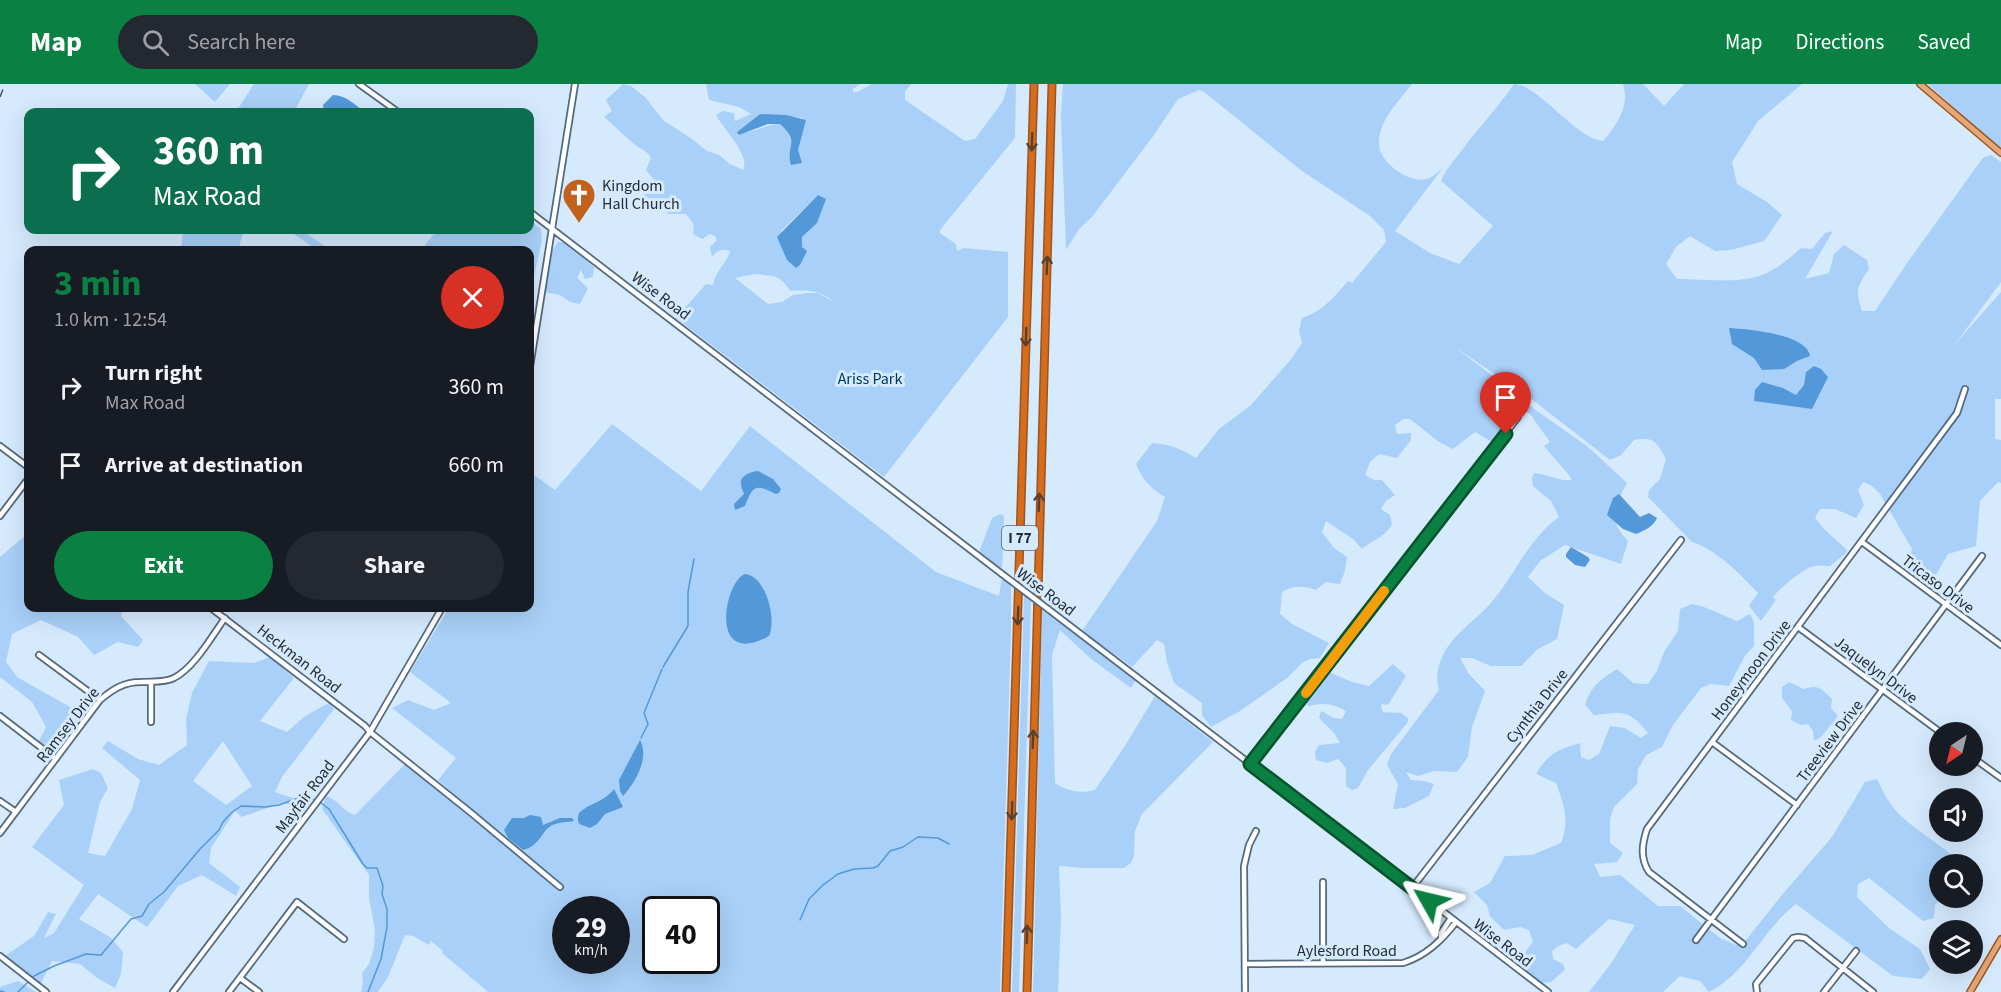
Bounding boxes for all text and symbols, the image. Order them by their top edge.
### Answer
search box [118,15,538,69]
text: Map [30,22,82,62]
icon: search [139,26,172,59]
text: Search here [187,26,296,58]
text: Map [1725,27,1763,57]
text: Directions [1796,27,1884,57]
text: Saved [1917,27,1971,57]
text: 360 m [153,121,264,181]
icon: right [54,132,132,210]
one-way arrow [1026,132,1038,152]
place label: Kingdom Hall Church [602,175,680,215]
text: Max Road [153,177,262,216]
church icon: Kingdom Hall Church [561,177,597,224]
one-way arrow [1041,255,1052,275]
text: 3 min [54,258,142,309]
button: close [441,266,504,329]
street label: Wise Road [627,267,695,325]
text: 1.0 km · 12:54 [54,306,167,334]
one-way arrow [1020,327,1032,347]
text: Turn right [105,357,202,389]
park label: Ariss Park [838,368,902,390]
icon: right [54,371,87,404]
text: 360 m [449,371,504,403]
pin [1480,372,1531,434]
icon: arrive [1489,381,1522,414]
text: Max Road [105,389,185,417]
icon: arrive [54,449,87,482]
text: Arrive at destination [105,449,303,481]
text: 660 m [449,449,504,481]
one-way arrow [1034,492,1045,512]
road number: I 77 [1002,526,1038,550]
button: Exit [54,531,273,600]
button: Share [285,531,504,600]
street label: Tricaso Drive [1897,549,1979,619]
street label: Wise Road [1012,563,1080,621]
one-way arrow [1012,606,1023,626]
street label: Honeymoon Drive [1706,615,1796,725]
street label: Heckman Road [252,619,346,699]
street label: Jaquelyn Drive [1830,631,1922,709]
street label: Cynthia Drive [1501,664,1573,748]
street label: Ramsey Drive [31,683,105,767]
street label: Treeview Drive [1792,695,1868,787]
north arrow [1929,722,1983,776]
map controls [1929,722,1983,974]
one-way arrow [1027,729,1038,749]
street label: Mayfair Road [270,756,340,838]
button: sound [1929,788,1983,842]
one-way arrow [1006,801,1018,821]
button: search [1929,854,1983,908]
position arrow [1397,869,1461,933]
speed limit sign: 40 [642,896,720,974]
text: 29 [575,906,607,949]
street label: Wise Road [1469,914,1537,972]
button: layers [1929,920,1983,974]
one-way arrow [1021,924,1033,944]
text: km/h [574,940,608,961]
street label: Aylesford Road [1297,940,1397,962]

